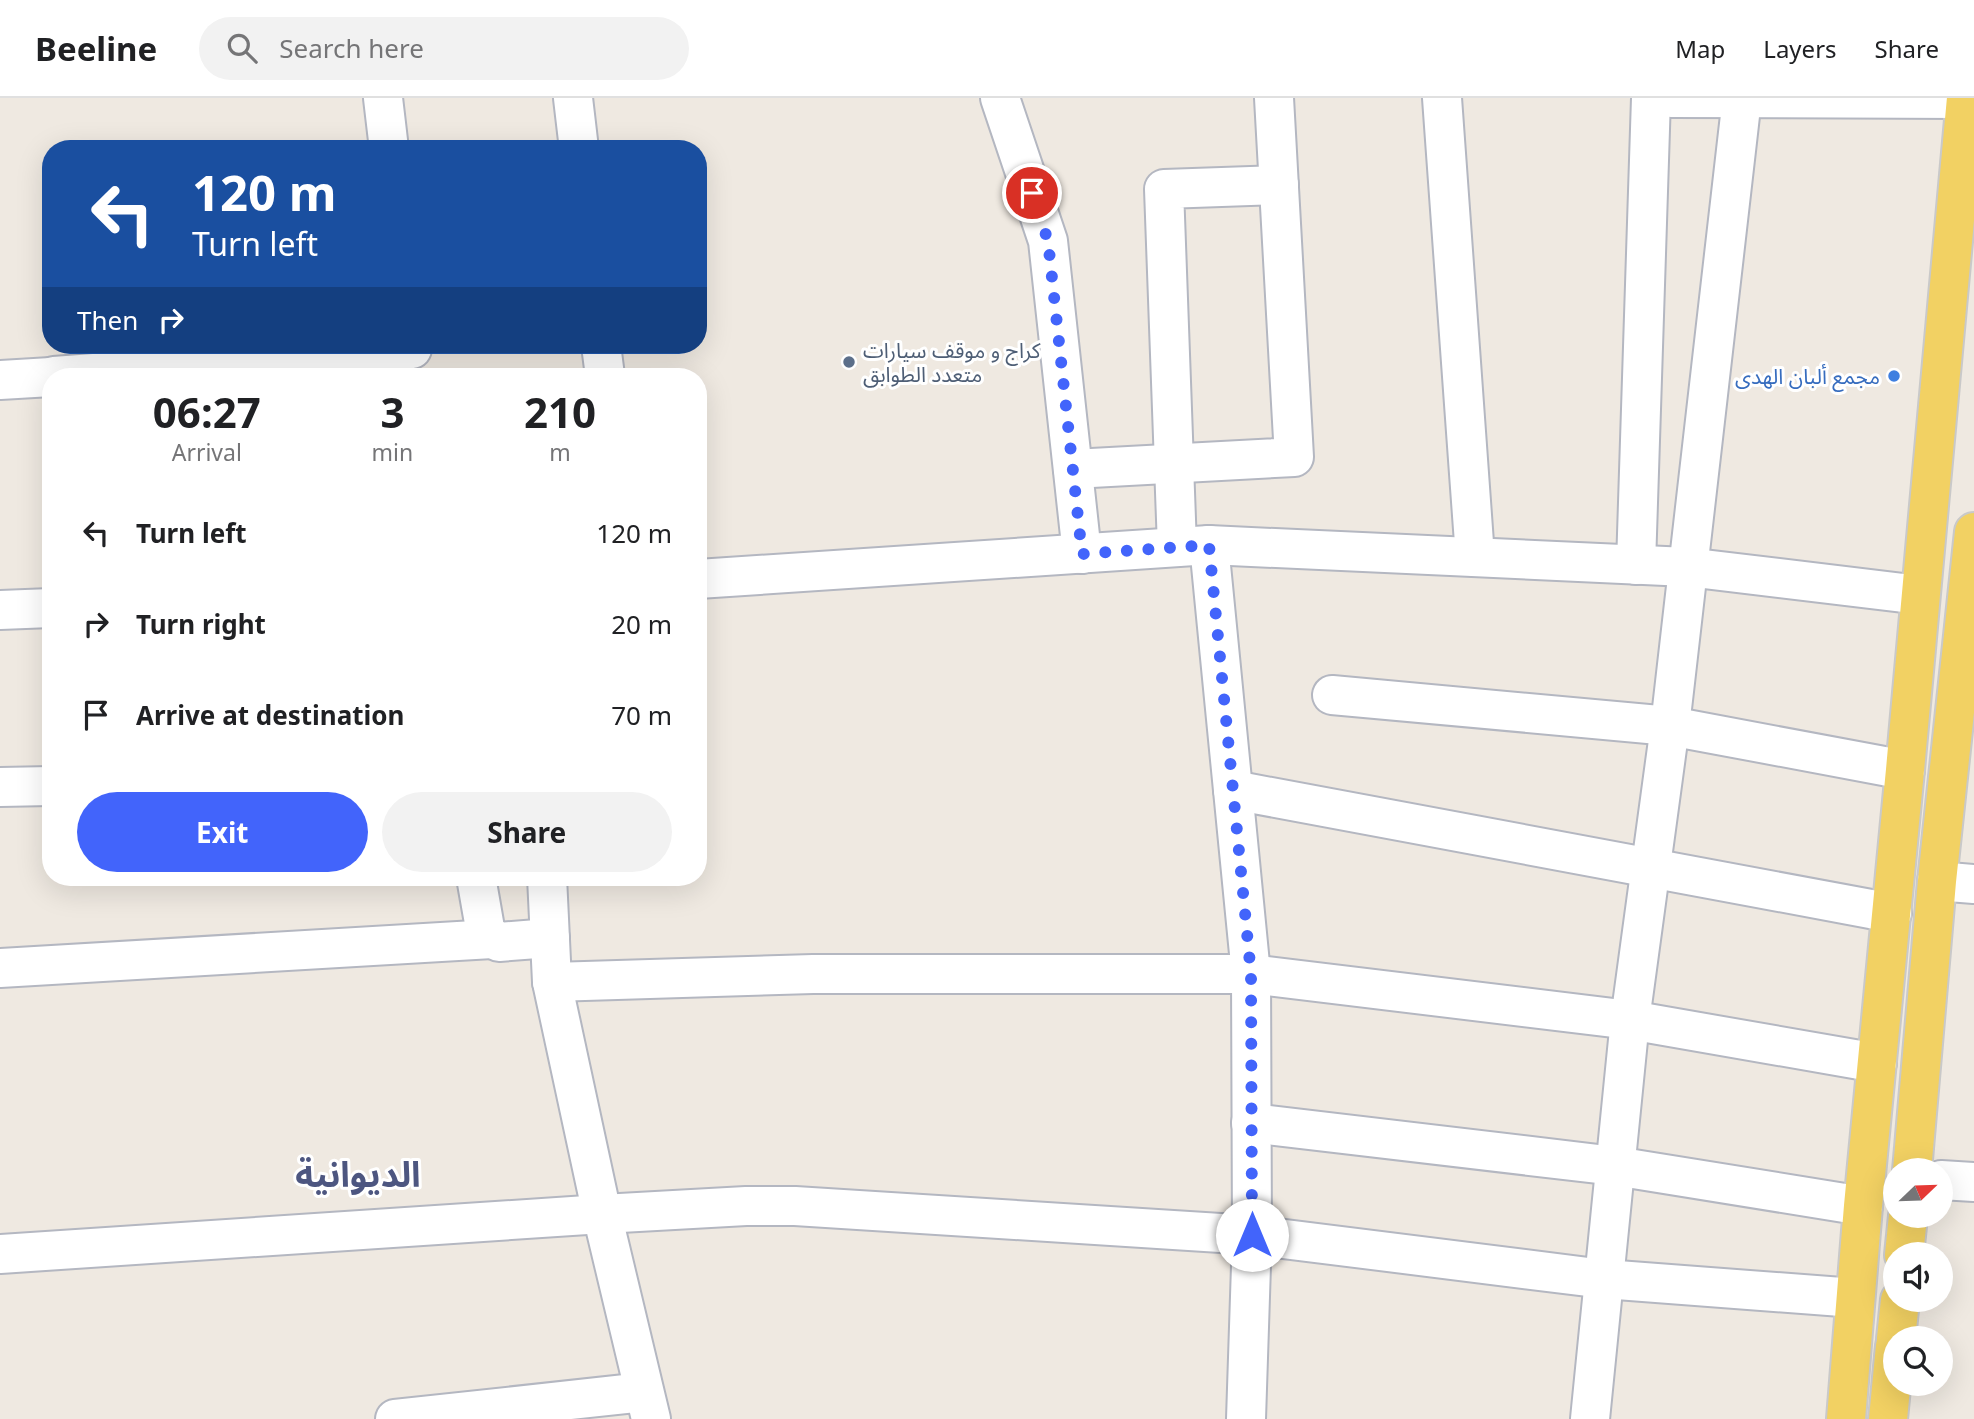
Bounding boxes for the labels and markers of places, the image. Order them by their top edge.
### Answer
pin [1002,163,1062,223]
place label: كراج و موقف سيارات متعدد الطوابق [863,336,1041,388]
marker: كراج و موقف سيارات متعدد الطوابق [841,354,857,370]
place label: مجمع ألبان الهدى [1735,362,1880,392]
marker: مجمع ألبان الهدى [1886,368,1902,384]

